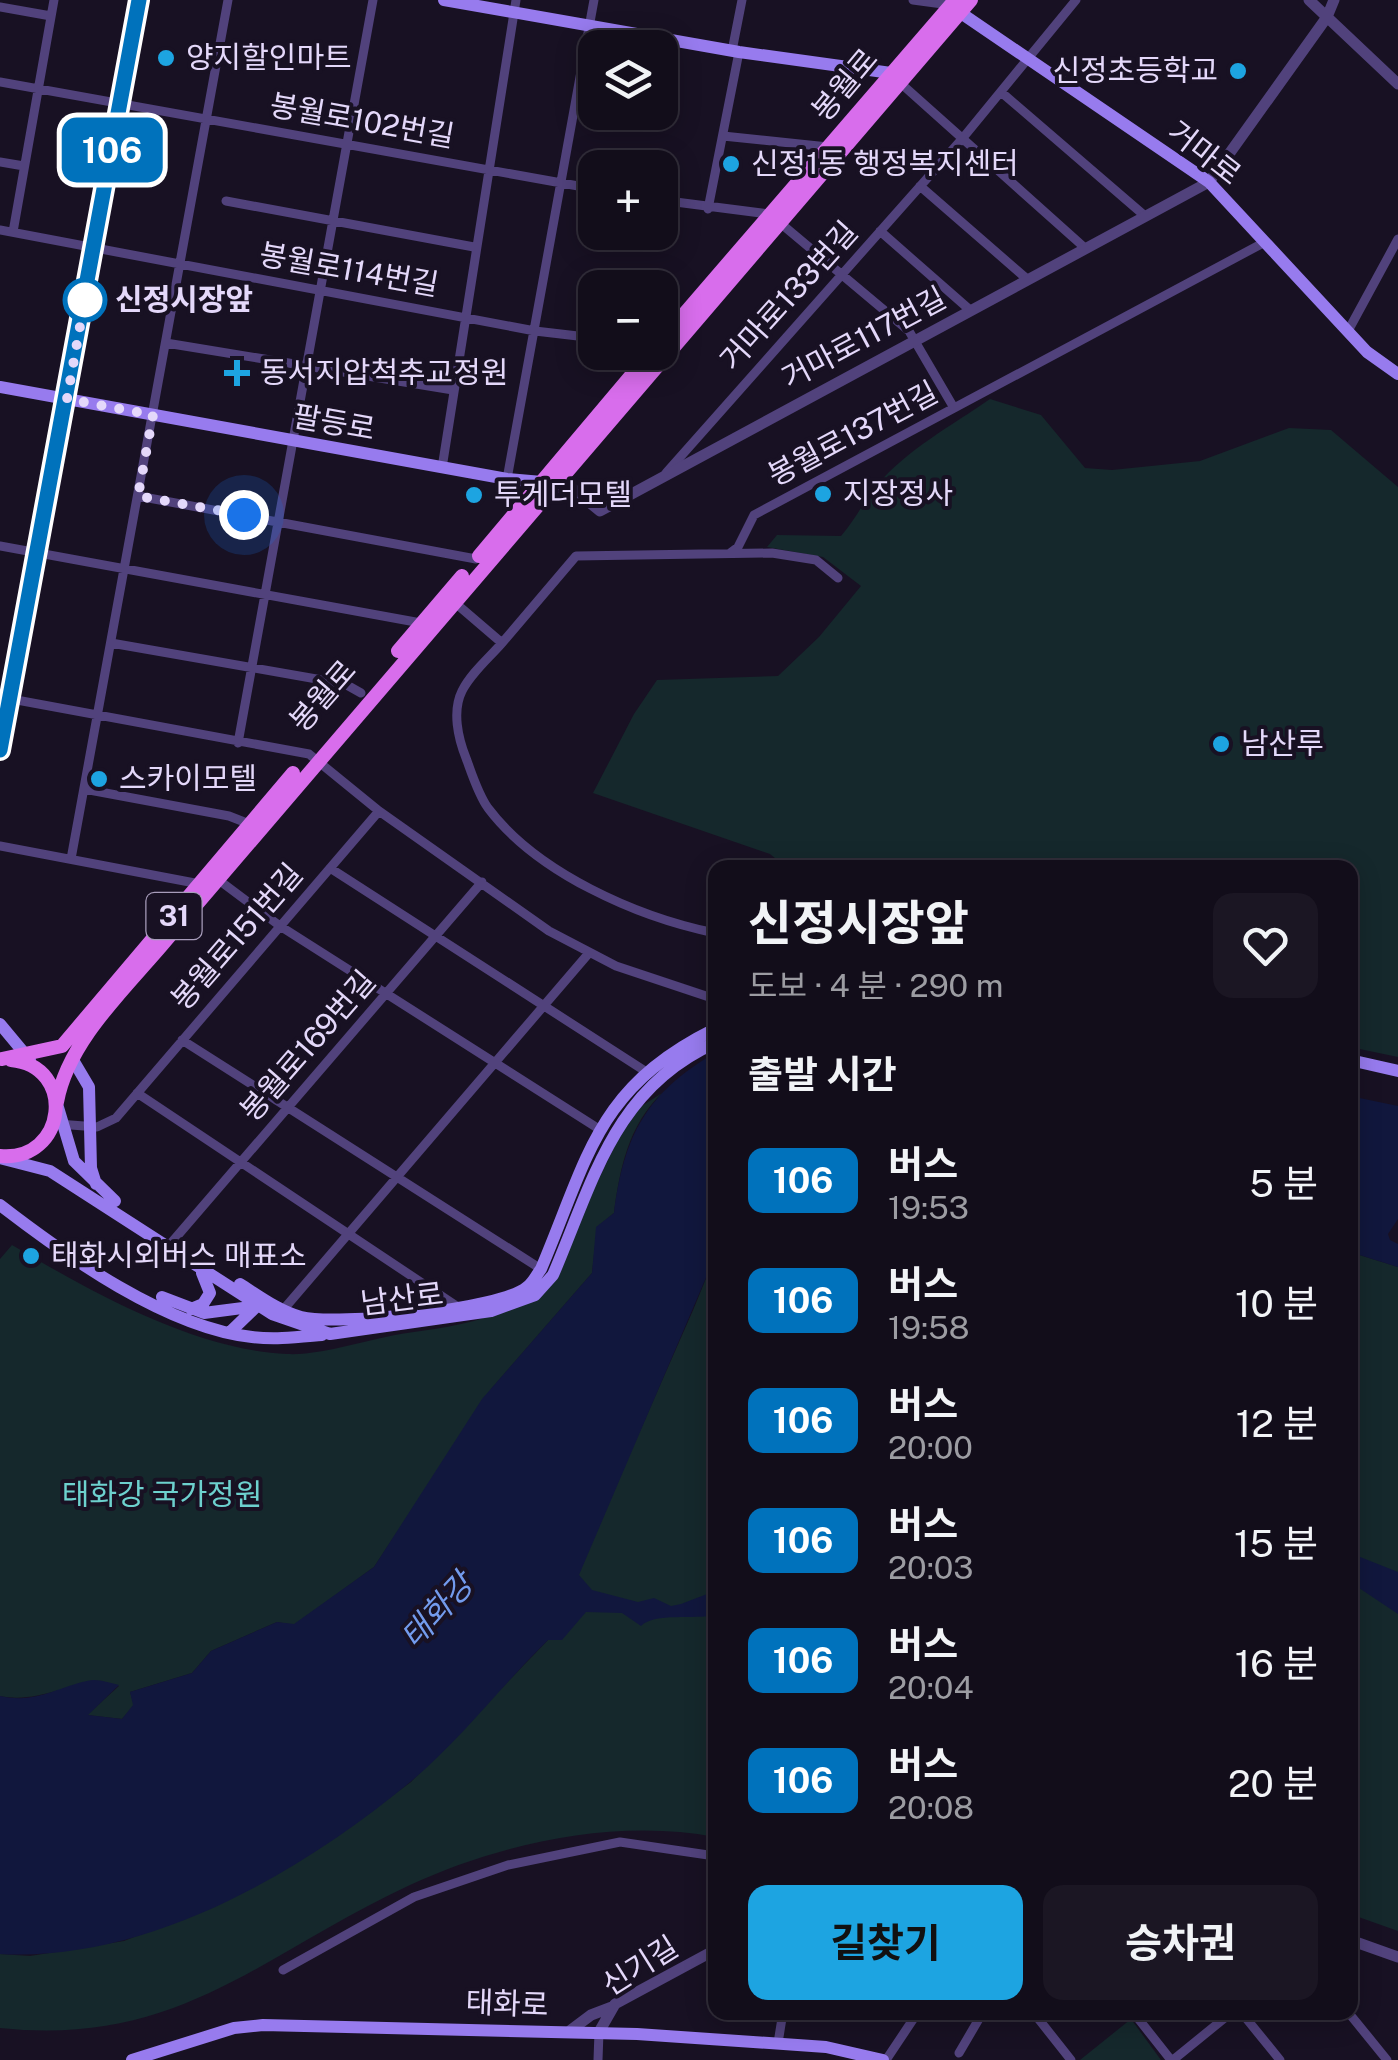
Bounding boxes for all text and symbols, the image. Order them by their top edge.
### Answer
map controls [578,30,678,370]
button: layers [578,30,678,130]
place label: 양지할인마트 [186,39,352,75]
street label: 봉월로 [804,41,885,128]
marker: 양지할인마트 [155,47,177,69]
place label: 신정초등학교 [1052,52,1218,88]
marker: 신정초등학교 [1227,60,1249,82]
street label: 봉월로102번길 [267,86,457,154]
street label: 거마로 [1161,113,1248,192]
line badge: 106 [54,118,170,182]
text: 106 [82,130,142,171]
place label: 신정1동 행정복지센터 [751,145,1019,181]
button: + [578,150,678,250]
marker: 신정1동 행정복지센터 [720,153,742,175]
street label: 거마로133번길 [712,213,864,377]
street label: 봉월로114번길 [257,236,442,302]
button: − [578,270,678,370]
marker: 신정시장앞 [64,279,106,321]
street label: 거마로117번길 [775,279,952,395]
place label: 신정시장앞 [115,281,253,317]
place label: 동서지압척추교정원 [260,354,508,390]
marker: 동서지압척추교정원 [224,360,250,386]
street label: 봉월로137번길 [762,373,943,493]
street label: 팔등로 [290,397,378,447]
place label: 지장정사 [843,475,953,511]
place label: 투게더모텔 [494,476,632,512]
marker: 지장정사 [812,483,834,505]
marker: 투게더모텔 [463,484,485,506]
your location [219,490,269,540]
street label: 봉월로 [281,652,363,738]
place label: 남산루 [1241,725,1324,761]
marker: 남산루 [1210,733,1232,755]
place label: 스카이모텔 [119,760,257,796]
marker: 스카이모텔 [88,768,110,790]
street label: 봉월로151번길 [163,856,309,1017]
road number: 31 [146,893,202,939]
button: heart [1213,893,1318,998]
text: 신정시장앞 [748,894,969,951]
street label: 봉월로169번길 [232,963,382,1128]
text: 도보 · 4 분 · 290 m [748,967,1003,1004]
text: 출발 시간 [748,1052,896,1097]
text: 버스 [888,1142,958,1187]
text: 106 [773,1160,833,1201]
text: 5 분 [1249,1161,1318,1206]
text: 19:53 [888,1189,969,1226]
place label: 태화시외버스 매표소 [51,1237,307,1273]
marker: 태화시외버스 매표소 [20,1245,42,1267]
text: 버스 [888,1262,958,1307]
street label: 남산로 [359,1275,445,1321]
text: 106 [773,1280,833,1321]
text: 10 분 [1235,1281,1318,1326]
text: 19:58 [888,1309,969,1346]
text: 버스 [888,1382,958,1427]
text: 106 [773,1400,833,1441]
text: 12 분 [1236,1401,1318,1446]
text: 20:00 [888,1429,973,1466]
park label: 태화강 국가정원 [62,1476,262,1512]
text: 버스 [888,1502,958,1547]
text: 106 [773,1520,833,1561]
text: 15 분 [1234,1521,1318,1566]
text: 20:03 [888,1549,973,1586]
water label: 태화강 [393,1562,483,1656]
text: 버스 [888,1622,958,1667]
text: 106 [773,1640,833,1681]
text: 16 분 [1235,1641,1318,1686]
text: 20:04 [888,1669,974,1706]
text: 버스 [888,1742,958,1787]
text: 106 [773,1760,833,1801]
text: 20 분 [1228,1761,1318,1806]
text: 20:08 [888,1789,974,1826]
button: 길찾기 [748,1885,1023,2000]
button: 승차권 [1043,1885,1318,2000]
street label: 신기길 [595,1928,684,2002]
street label: 태화로 [465,1984,549,2022]

